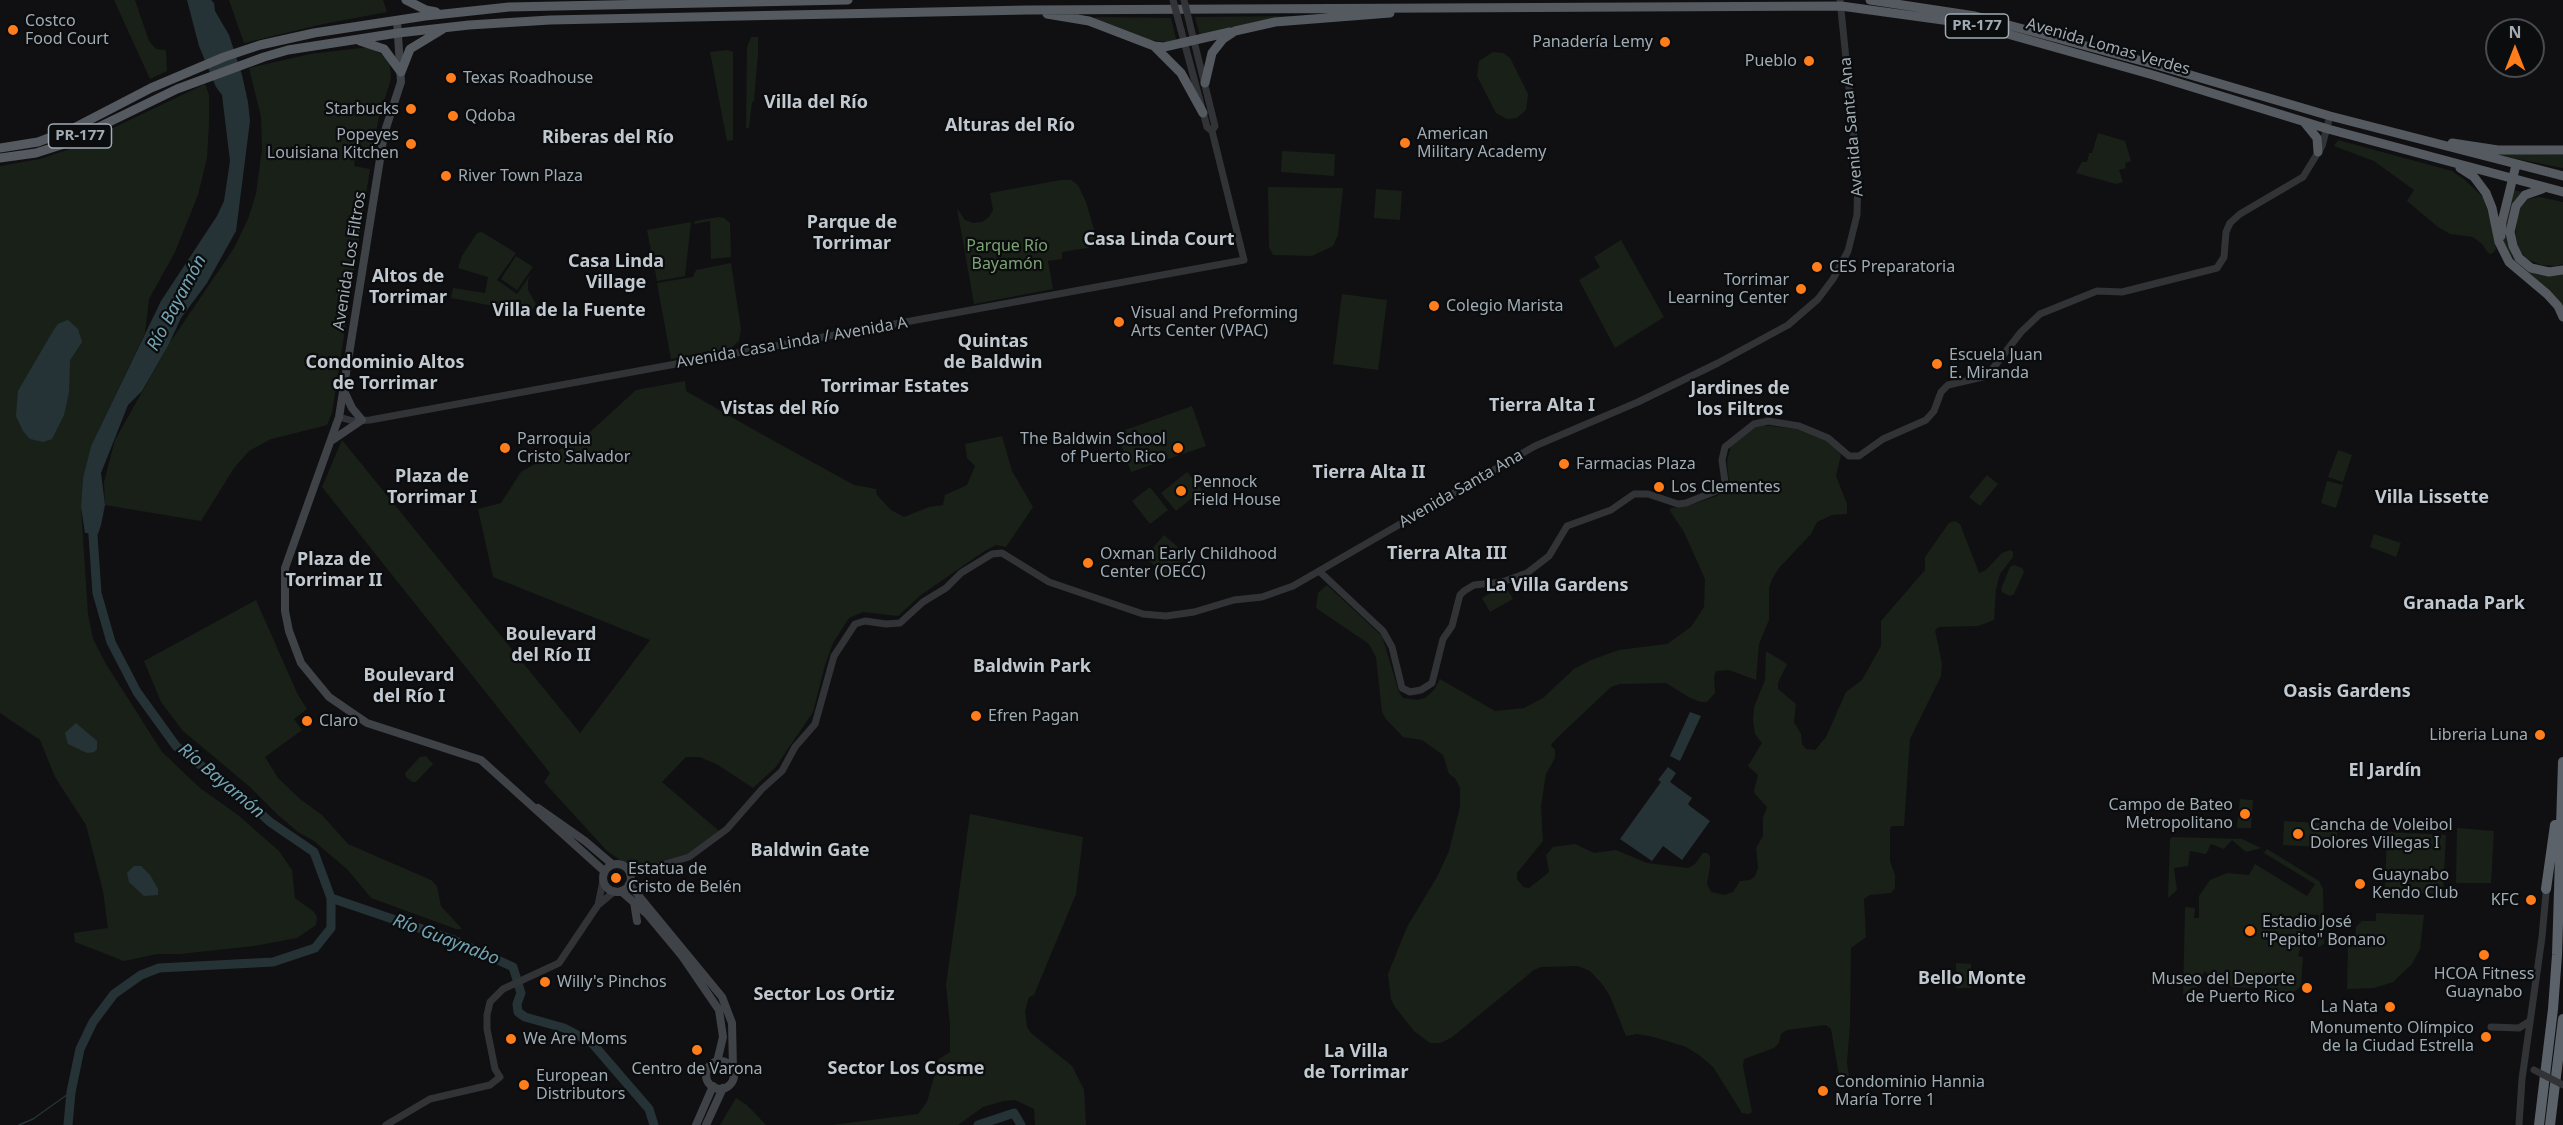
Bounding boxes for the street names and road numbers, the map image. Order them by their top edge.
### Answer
road number: PR-177 [1946,14,2008,38]
street label: Avenida Lomas Verdes [2024,14,2192,80]
street label: Avenida Santa Ana [1836,56,1868,198]
road number: PR-177 [48,124,112,148]
street label: Avenida Los Filtros [330,190,370,332]
street label: Avenida Casa Linda / Avenida A [675,313,909,373]
street label: Avenida Santa Ana [1396,446,1526,532]

